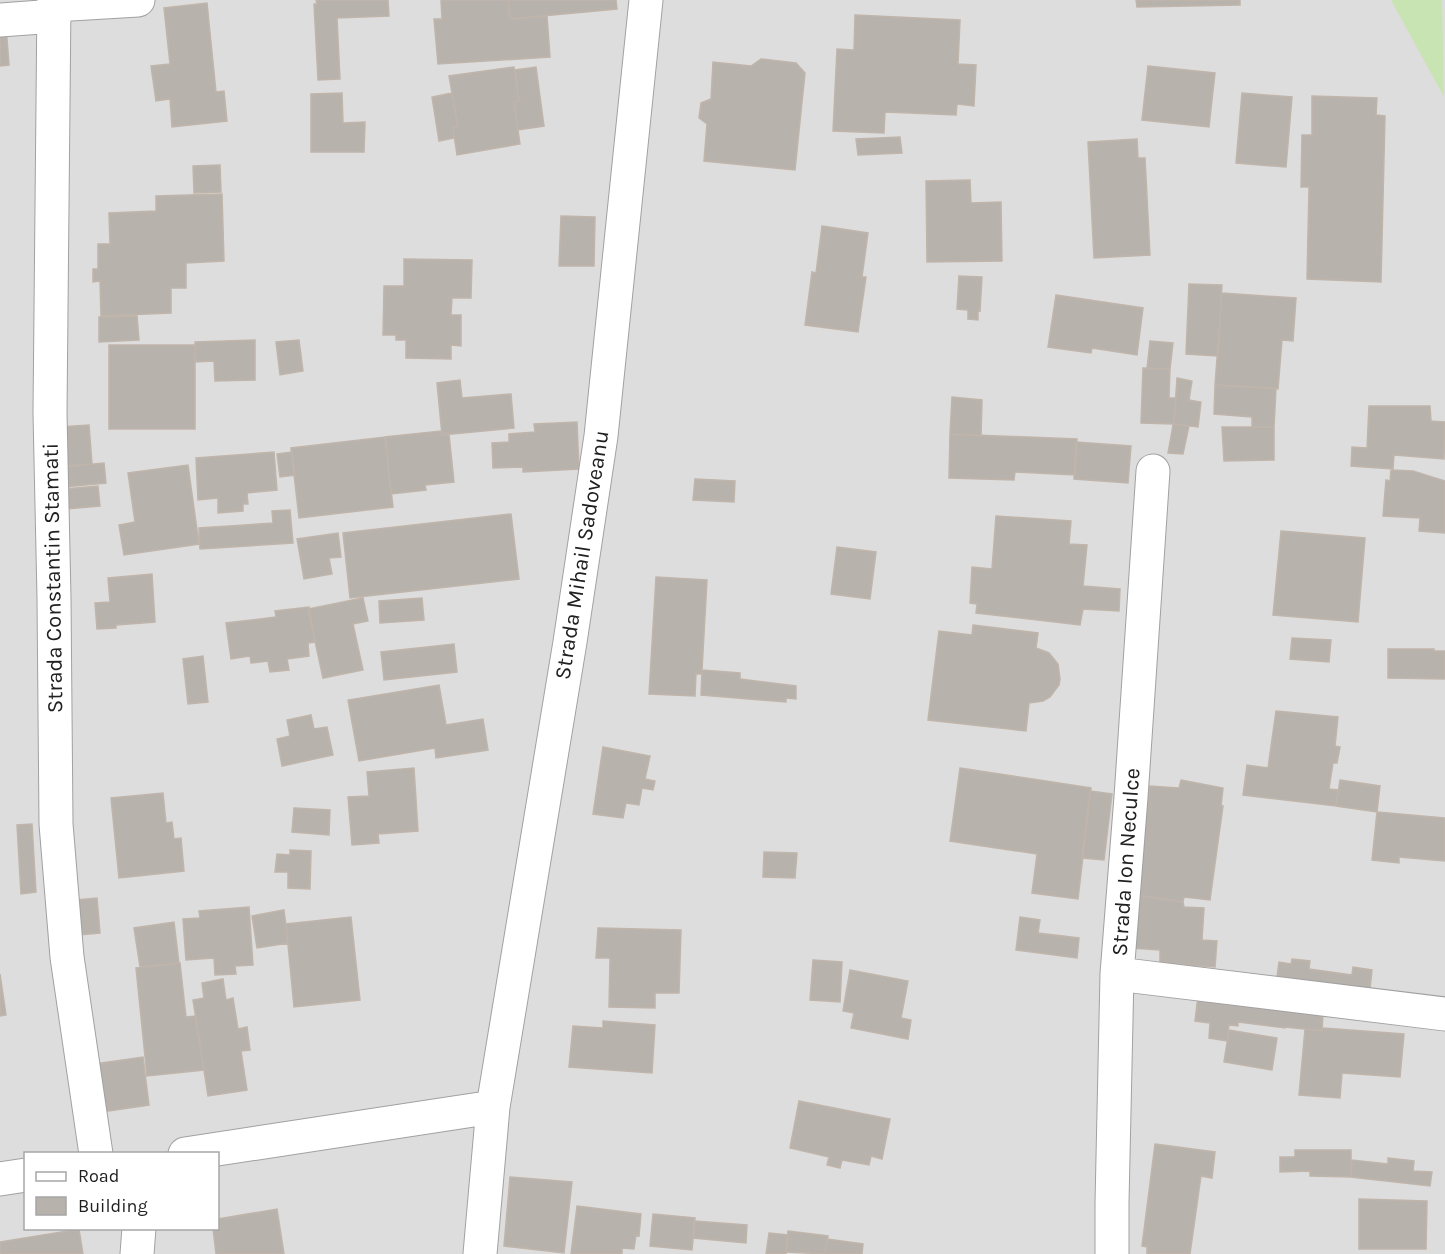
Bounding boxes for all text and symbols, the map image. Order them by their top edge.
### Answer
street label: Strada Mihail Sadoveanu [549,428,615,682]
street label: Strada Constantin Stamati [38,443,68,713]
street label: Strada Ion Neculce [1106,767,1146,957]
legend [24,1152,219,1230]
text: Road [78,1165,119,1187]
text: Building [78,1195,148,1217]

